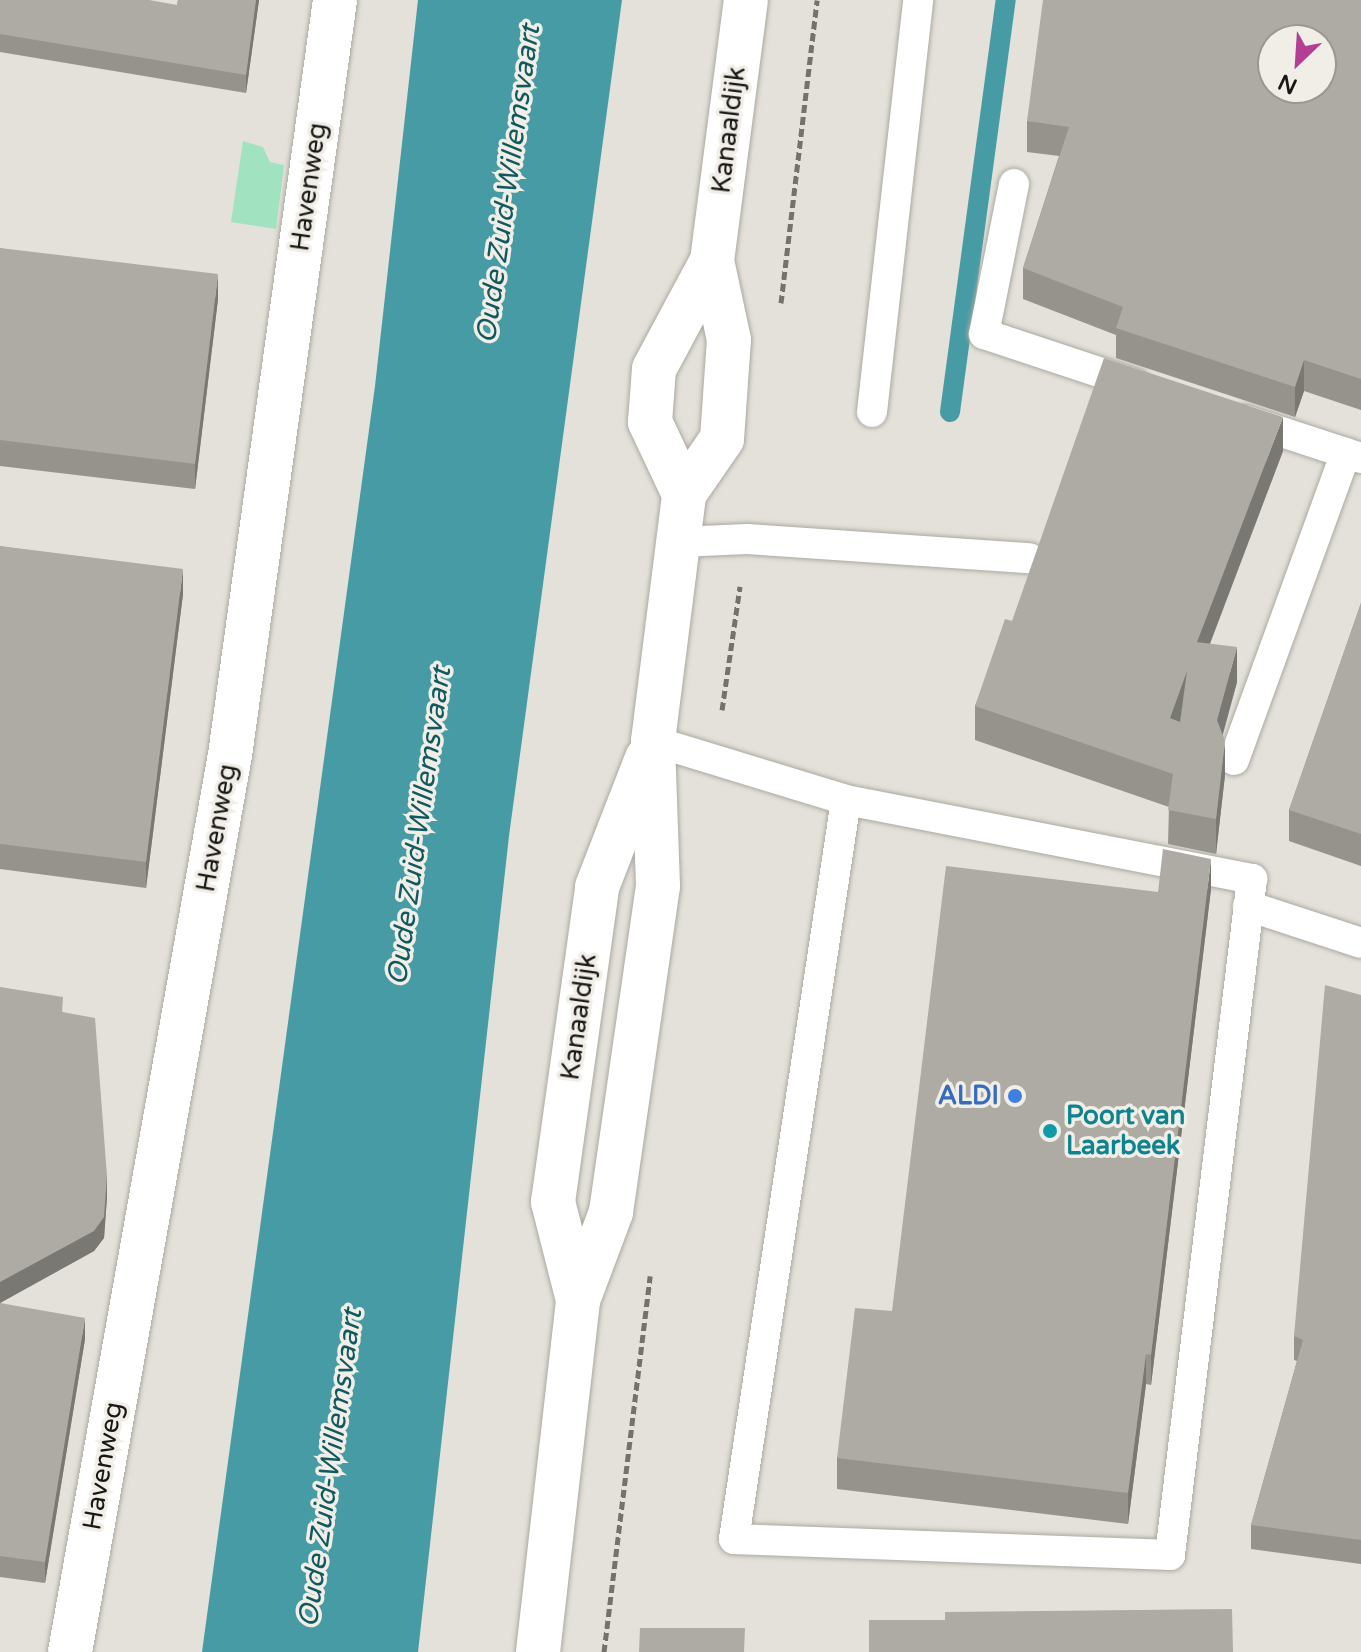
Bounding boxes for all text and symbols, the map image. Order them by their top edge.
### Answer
water label: Oude Zuid-Willemsvaart [469,23,547,345]
north arrow [1257,24,1337,104]
street label: Kanaaldijk [706,65,752,195]
text: N [1274,68,1301,99]
street label: Havenweg [285,121,333,253]
water label: Oude Zuid-Willemsvaart [380,665,458,987]
street label: Havenweg [190,762,244,894]
street label: Kanaaldijk [555,952,603,1082]
place label: ALDI [938,1080,999,1112]
marker: ALDI [1006,1087,1024,1105]
place label: Poort van Laarbeek [1066,1100,1185,1162]
marker: Poort van Laarbeek [1041,1122,1059,1140]
water label: Oude Zuid-Willemsvaart [291,1307,369,1629]
street label: Havenweg [76,1400,130,1532]

